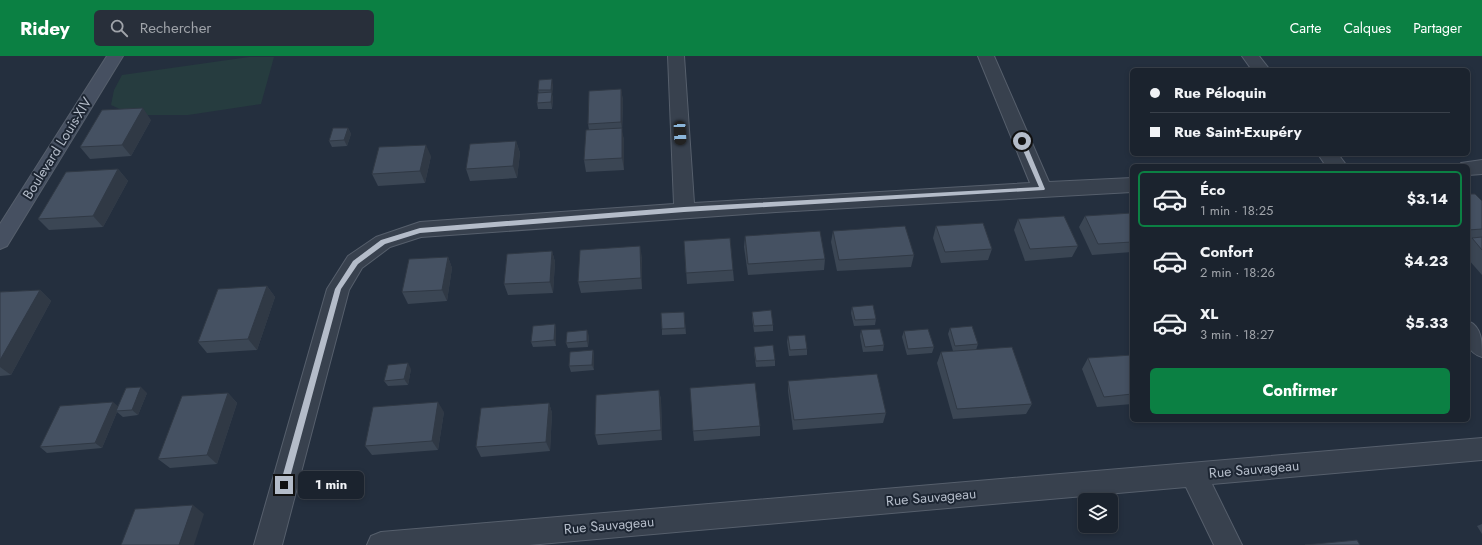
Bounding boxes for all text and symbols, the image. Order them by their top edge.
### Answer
search box [94,10,374,46]
text: Ridey [20,15,70,42]
icon: search [108,17,130,39]
text: Rechercher [140,17,212,39]
text: Carte [1290,18,1321,38]
text: Calques [1343,18,1391,38]
text: Partager [1413,18,1462,38]
text: Rue Péloquin [1174,82,1266,104]
street label: Boulevard Louis-XIV [18,93,97,203]
car [673,121,687,145]
text: Rue Saint-Exupéry [1174,121,1302,143]
route start [1013,132,1031,150]
text: Éco [1200,179,1225,201]
icon: car [1152,181,1188,217]
text: $3.14 [1407,188,1448,210]
text: 1 min · 18:25 [1200,201,1273,220]
text: Confort [1200,241,1253,263]
icon: car [1152,243,1188,279]
text: $4.23 [1404,250,1448,272]
text: 2 min · 18:26 [1200,263,1275,282]
text: XL [1200,303,1218,325]
icon: car [1152,305,1188,341]
text: $5.33 [1406,312,1448,334]
text: 3 min · 18:27 [1200,325,1274,344]
button: Confirmer [1150,368,1450,414]
street label: Rue Sauvageau [1208,455,1300,483]
callout: 1 min [298,471,364,499]
text: 1 min [315,475,347,494]
route end [275,476,293,494]
street label: Rue Sauvageau [885,483,977,511]
map controls [1078,493,1118,533]
button: layers [1078,493,1118,533]
street label: Rue Sauvageau [563,511,655,539]

